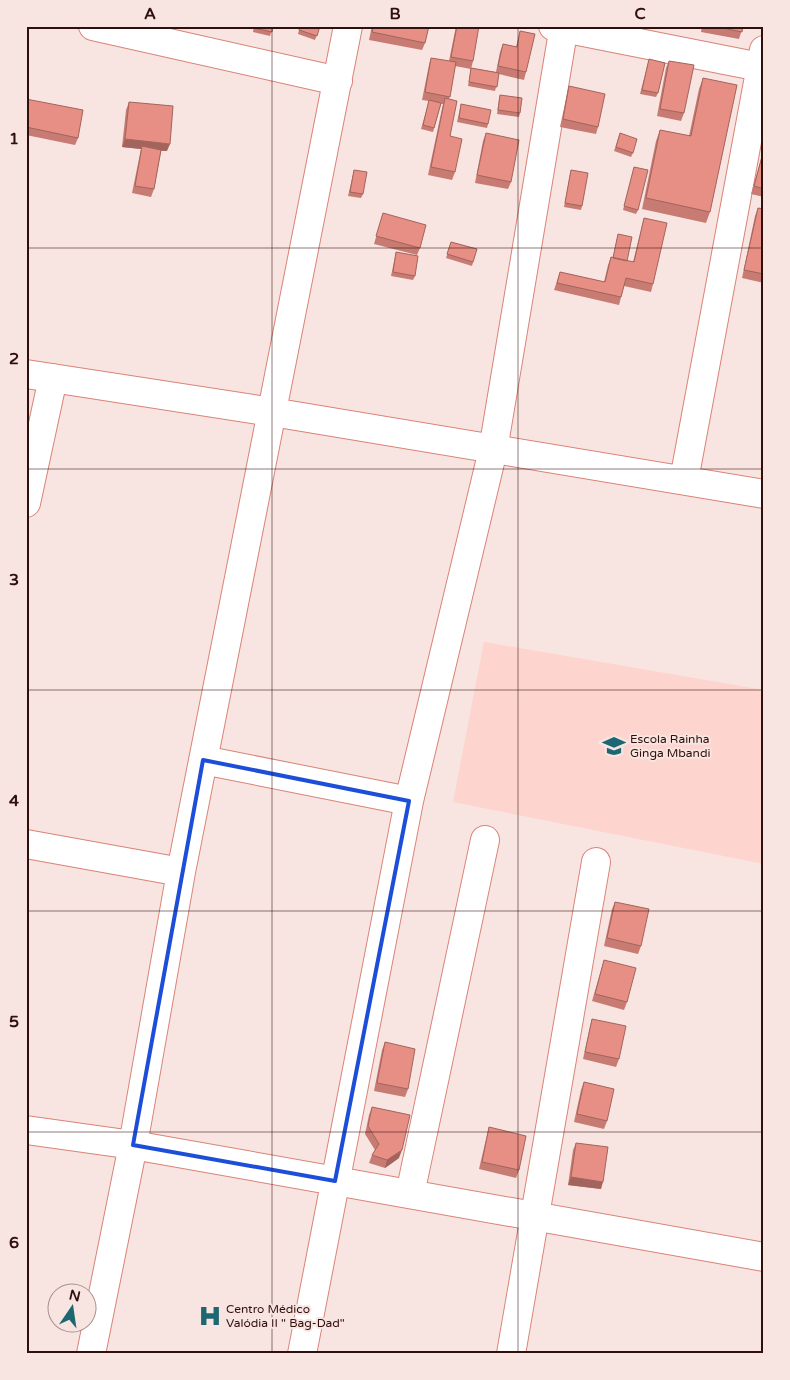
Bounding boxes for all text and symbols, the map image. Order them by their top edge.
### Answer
text: A [144,4,156,24]
text: B [389,4,401,24]
text: C [634,4,646,24]
text: 1 [9,129,19,149]
text: 2 [9,349,19,369]
text: 3 [9,570,19,590]
place label: Escola Rainha Ginga Mbandi [630,732,710,760]
school or university icon: Escola Rainha Ginga Mbandi [601,733,627,759]
text: 4 [9,791,19,811]
text: 5 [9,1012,19,1032]
text: 6 [9,1233,19,1253]
north arrow [48,1282,98,1332]
text: N [67,1286,82,1305]
place label: Centro Médico Valódia II " Bag-Dad" [226,1302,345,1330]
hospital icon: Centro Médico Valódia II " Bag-Dad" [197,1303,223,1329]

